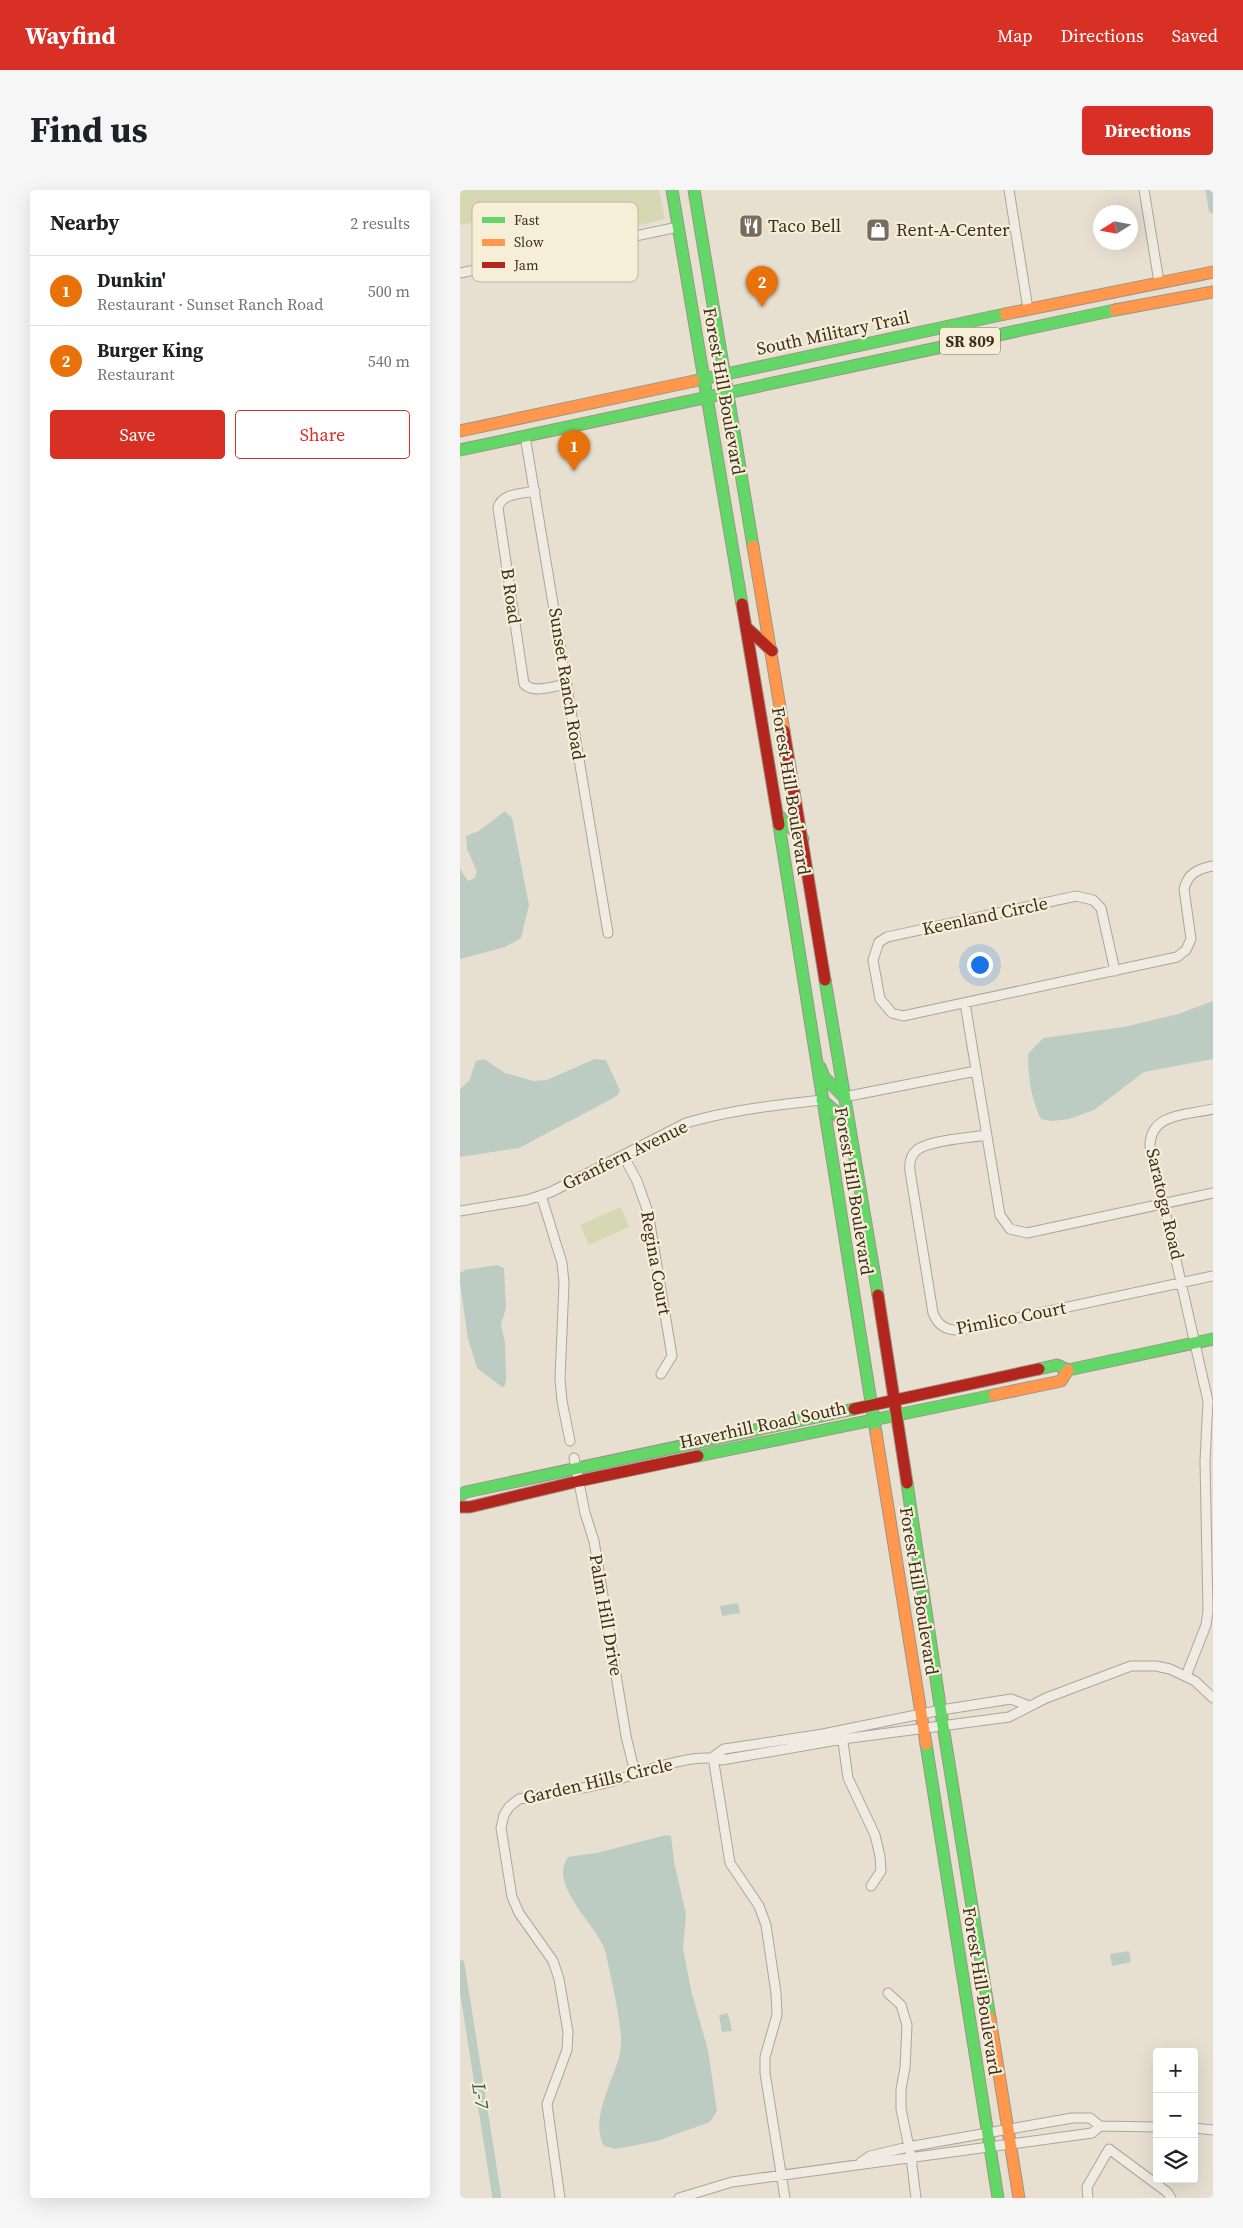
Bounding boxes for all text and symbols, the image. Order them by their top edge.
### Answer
text: Wayfind [25,19,116,52]
text: Map [997,23,1033,48]
text: Directions [1061,23,1144,48]
text: Saved [1172,23,1218,48]
text: Find us [30,106,148,154]
button: Directions [1082,106,1213,155]
legend [472,202,638,282]
north arrow [1093,205,1138,250]
text: Nearby [50,208,120,237]
text: Fast [514,210,540,230]
text: 2 results [350,212,410,234]
restaurant icon: Taco Bell [738,213,764,239]
place label: Taco Bell [768,213,841,238]
shop icon: Rent-A-Center [865,217,891,243]
place label: Rent-A-Center [896,217,1010,242]
text: Slow [514,232,544,252]
text: Jam [513,255,539,275]
pin: 2 [746,266,778,307]
text: Dunkin' [97,267,166,293]
text: 1 [62,280,70,302]
text: 500 m [368,280,410,302]
text: Restaurant · Sunset Ranch Road [97,293,323,315]
street label: South Military Trail [754,304,912,361]
street label: Forest Hill Boulevard [697,305,752,477]
road number: SR 809 [940,328,1000,354]
text: Burger King [97,337,203,363]
text: 2 [62,350,70,372]
text: 540 m [368,350,410,372]
text: Restaurant [97,363,175,385]
button: Save [50,410,225,459]
button: Share [235,410,410,459]
pin: 1 [558,430,590,471]
street label: B Road [495,566,528,626]
street label: Sunset Ranch Road [543,606,592,762]
street label: Forest Hill Boulevard [766,705,817,877]
street label: Keenland Circle [920,890,1050,941]
your location [967,952,993,978]
street label: Forest Hill Boulevard [829,1105,880,1277]
street label: Granfern Avenue [558,1113,692,1196]
street label: Saratoga Road [1141,1146,1190,1262]
street label: Regina Court [635,1209,678,1317]
street label: Pimlico Court [954,1295,1068,1340]
street label: Haverhill Road South [677,1395,849,1454]
street label: Forest Hill Boulevard [894,1505,945,1677]
street label: Palm Hill Drive [583,1552,630,1678]
street label: Garden Hills Circle [521,1751,675,1810]
street label: Forest Hill Boulevard [957,1905,1008,2077]
map controls [1153,2048,1198,2183]
button: + [1153,2048,1198,2093]
water label: L-7 [466,2080,496,2111]
button: − [1153,2093,1198,2138]
button: layers [1153,2138,1198,2183]

